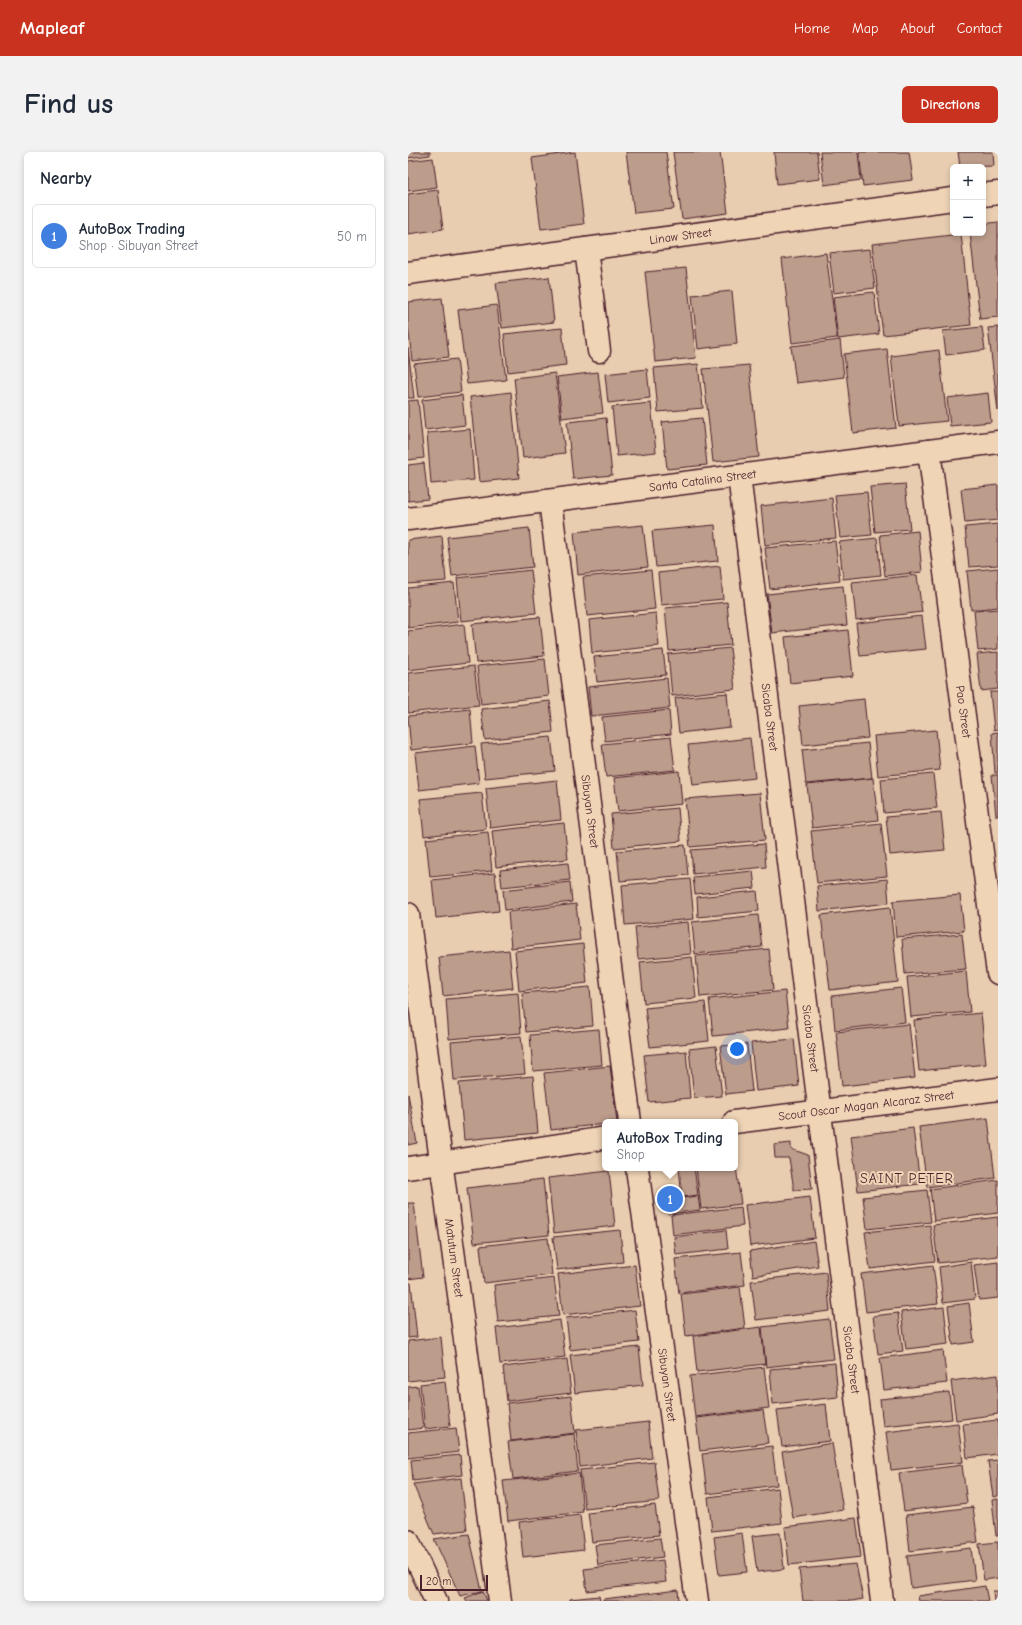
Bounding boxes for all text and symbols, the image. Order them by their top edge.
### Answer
text: Mapleaf [20,17,84,39]
text: Home [794,20,830,37]
text: Map [852,20,878,37]
text: About [900,20,935,37]
text: Contact [957,20,1002,37]
button: Directions [902,86,998,123]
text: Find us [24,88,113,120]
map controls [950,164,986,236]
button: + [950,164,986,200]
text: Nearby [40,169,91,188]
button: − [950,200,986,236]
text: AutoBox Trading [79,220,186,238]
street label: Linaw Street [648,225,713,247]
text: 1 [51,229,57,244]
text: 50 m [337,229,367,244]
text: Shop · Sibuyan Street [79,238,198,253]
street label: Santa Catalina Street [648,467,757,494]
street label: Sicaba Street [758,682,781,752]
street label: Pao Street [953,685,974,739]
street label: Sibuyan Street [578,774,602,850]
street label: Sicaba Street [799,1004,822,1074]
your location [727,1039,747,1059]
street label: Scout Oscar Magan Alcaraz Street [777,1088,955,1123]
popup [602,1119,738,1171]
text: AutoBox Trading [617,1129,723,1147]
text: Shop [617,1147,645,1162]
district label: SAINT PETER [860,1170,954,1187]
pin: 1 [657,1184,683,1214]
street label: Matutum Street [442,1218,466,1299]
street label: Sicaba Street [840,1325,863,1395]
street label: Sibuyan Street [655,1347,679,1423]
scale bar [420,1573,488,1592]
text: 20 m [426,1575,451,1588]

